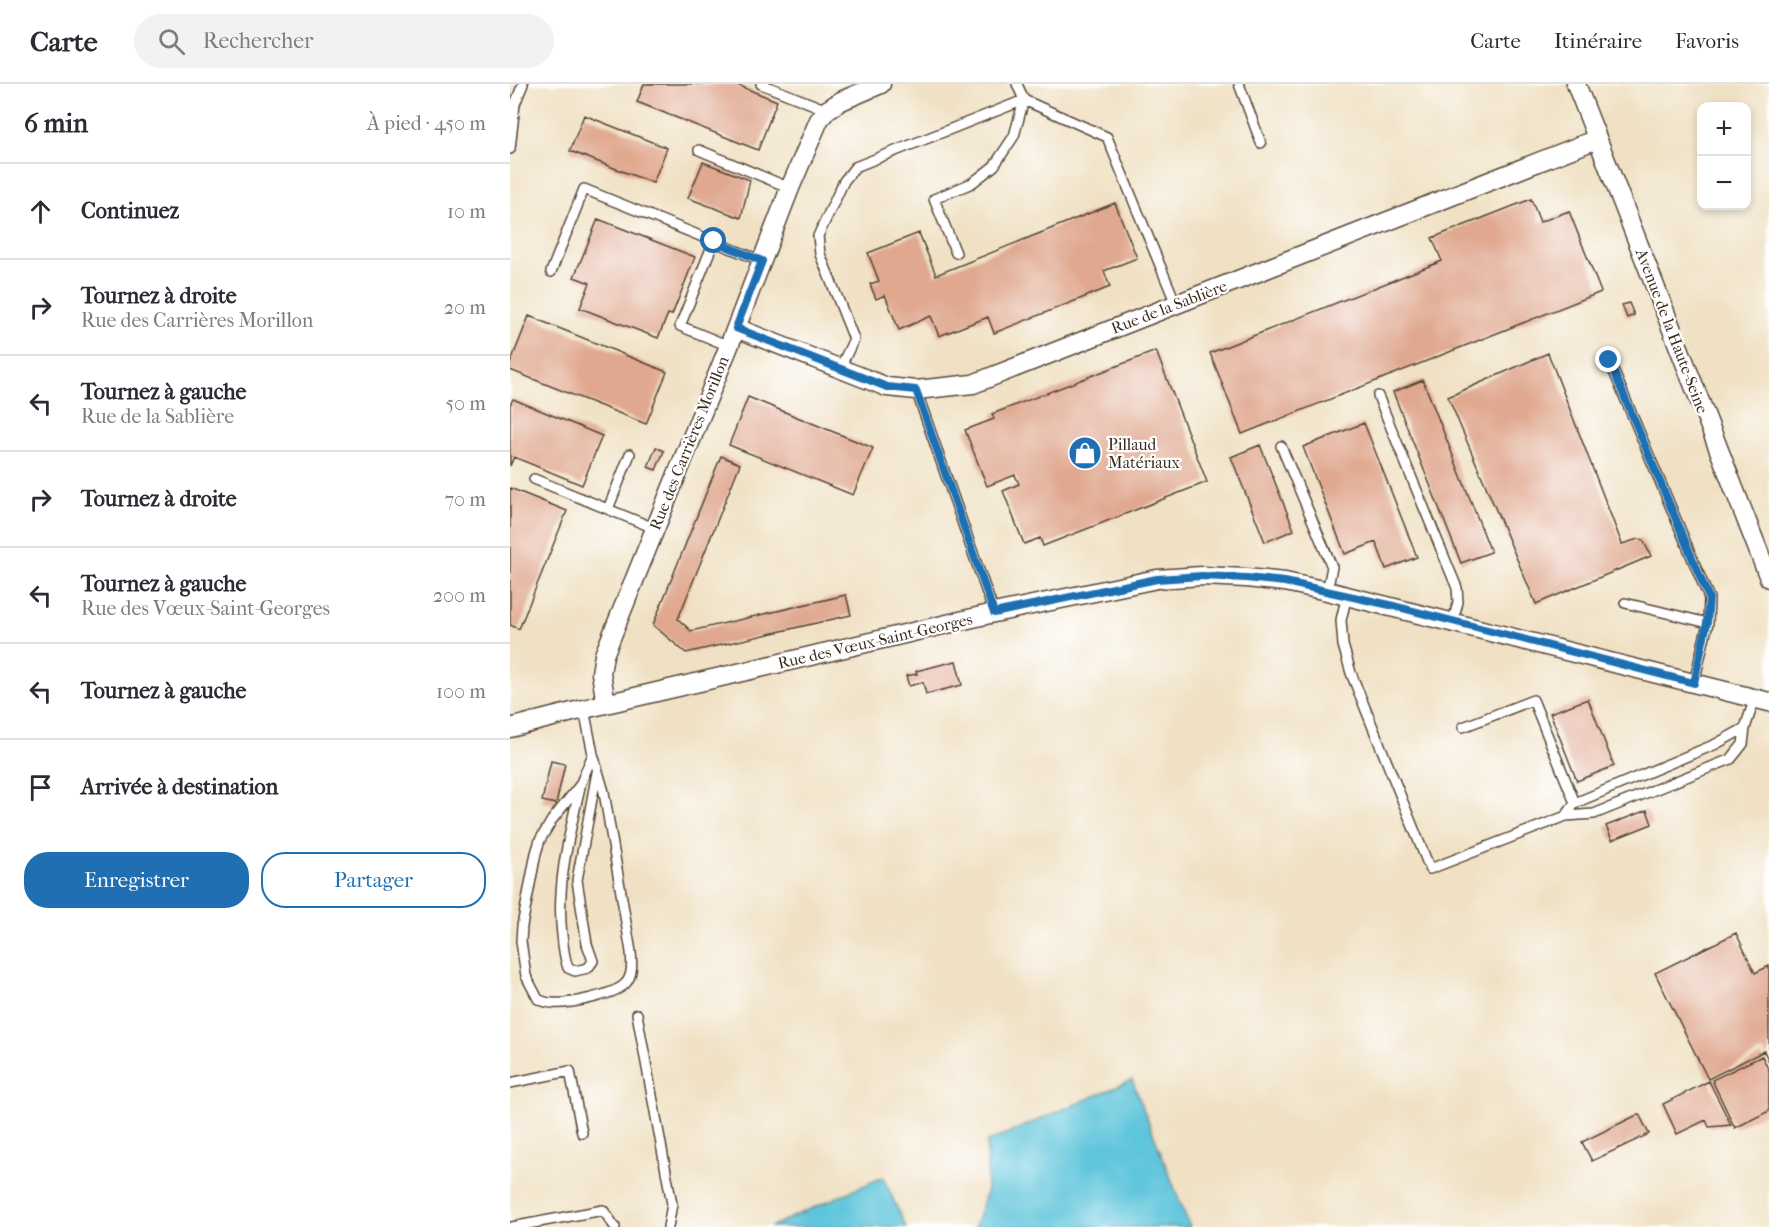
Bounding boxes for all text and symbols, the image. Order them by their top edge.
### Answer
search box [134,14,554,68]
text: Carte [30,25,98,58]
icon: search [155,25,188,58]
text: Rechercher [203,28,313,54]
text: Carte [1470,29,1521,53]
text: Itinéraire [1554,29,1642,53]
text: Favoris [1675,29,1739,53]
map controls [1697,102,1751,210]
button: + [1697,102,1751,156]
text: 6 min [24,108,88,139]
text: À pied · 450 m [367,112,486,135]
button: − [1697,156,1751,210]
icon: ahead [24,195,57,228]
text: Continuez [81,198,179,224]
text: 10 m [447,200,486,223]
route start [700,227,726,253]
street label: Avenue de la Haute-Seine [1631,245,1712,416]
street label: Rue de la Sablière [1108,276,1230,338]
text: Tournez à droite [81,283,237,309]
icon: right [24,291,57,324]
text: 20 m [444,296,486,319]
text: Rue des Carrières Morillon [81,309,313,332]
route end [1595,346,1621,372]
street label: Rue des Carrières Morillon [645,353,733,533]
text: Tournez à gauche [81,379,246,405]
icon: left [24,387,57,420]
text: 50 m [445,392,486,415]
text: Rue de la Sablière [81,405,234,428]
shop icon: Pillaud Matériaux [1067,435,1103,471]
place label: Pillaud Matériaux [1108,435,1181,472]
icon: right [24,483,57,516]
text: Tournez à droite [81,486,237,512]
text: 70 m [444,488,486,511]
text: Tournez à gauche [81,571,246,597]
icon: left [24,579,57,612]
text: 200 m [433,584,486,607]
text: Rue des Vœux-Saint-Georges [81,597,330,620]
street label: Rue des Vœux-Saint-Georges [776,609,974,673]
icon: left [24,675,57,708]
text: Tournez à gauche [81,678,246,704]
text: 100 m [436,680,486,703]
icon: arrive [24,771,57,804]
text: Arrivée à destination [81,774,278,800]
button: Enregistrer [24,852,249,908]
button: Partager [261,852,486,908]

